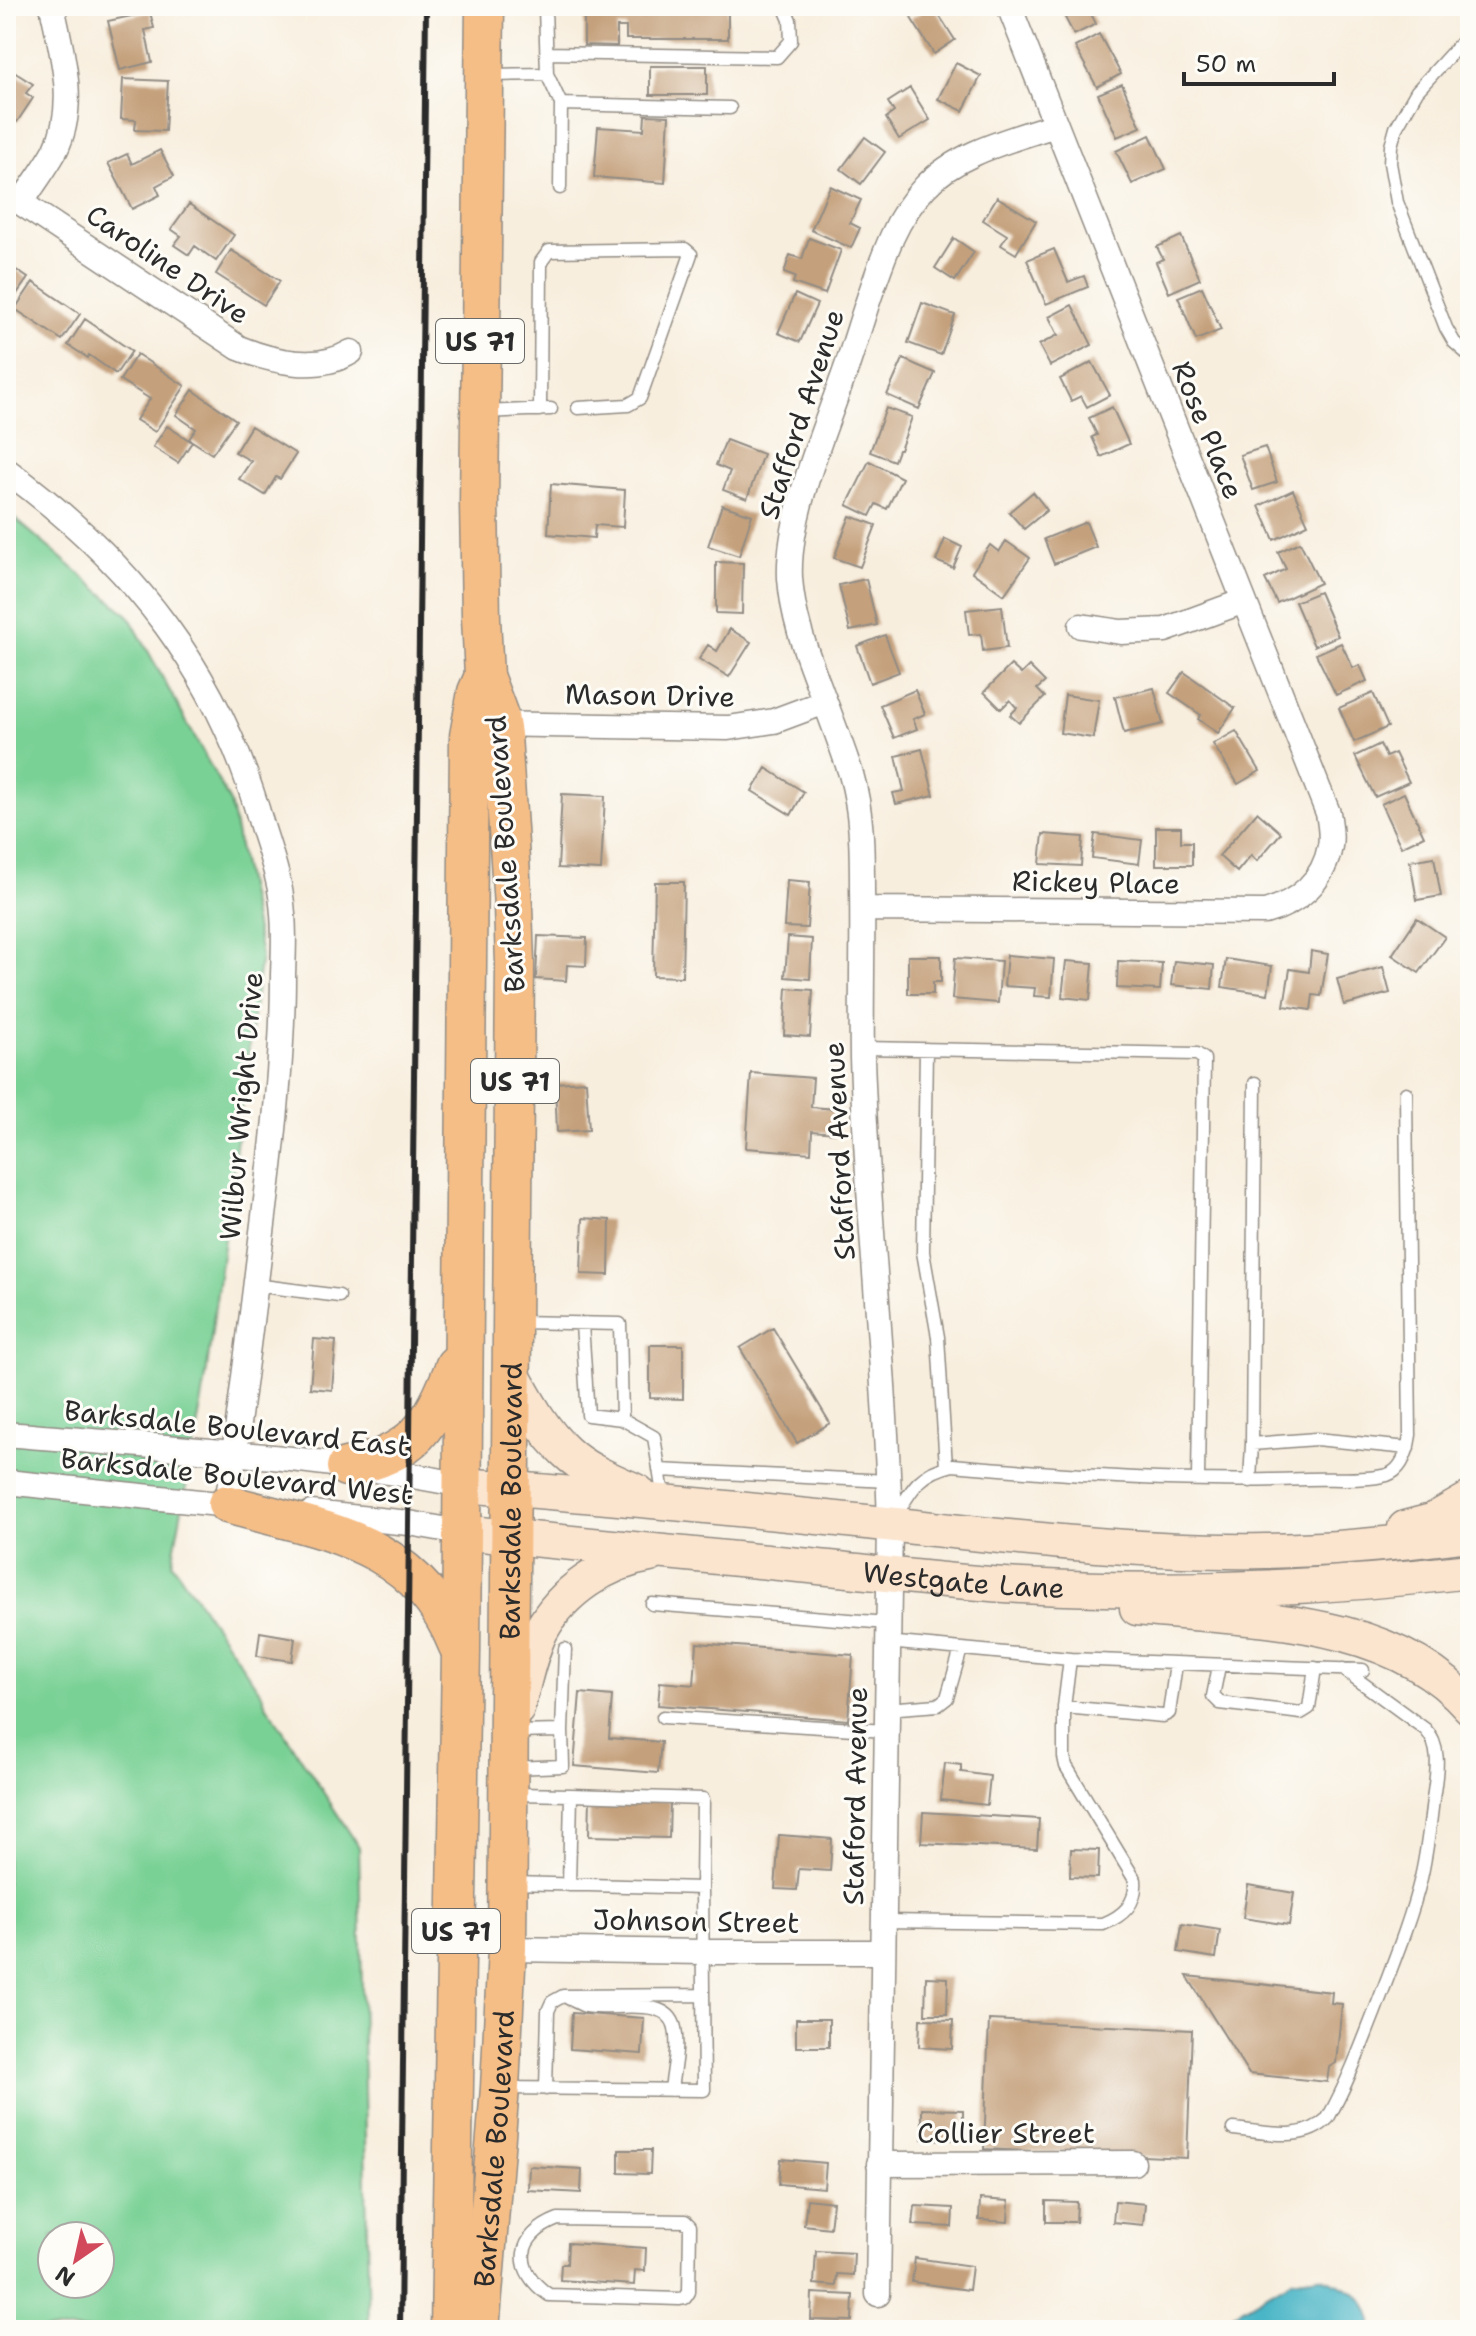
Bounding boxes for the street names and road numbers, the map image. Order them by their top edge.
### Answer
street label: Caroline Drive [79,195,257,333]
street label: Stafford Avenue [749,304,853,524]
road number: US 71 [436,319,524,363]
street label: Rose Place [1163,355,1253,505]
street label: Mason Drive [565,675,735,715]
street label: Barksdale Boulevard [476,714,534,994]
street label: Rickey Place [1012,862,1180,902]
street label: Wilbur Wright Drive [210,970,272,1242]
street label: Stafford Avenue [814,1041,864,1261]
road number: US 71 [471,1059,559,1103]
street label: Barksdale Boulevard [491,1362,531,1640]
street label: Barksdale Boulevard East [62,1391,412,1465]
street label: Barksdale Boulevard West [59,1439,415,1513]
street label: Westgate Lane [861,1553,1065,1607]
street label: Stafford Avenue [834,1686,876,1906]
street label: Johnson Street [592,1900,800,1942]
road number: US 71 [412,1909,500,1953]
street label: Barksdale Boulevard [465,2009,523,2289]
street label: Collier Street [917,2114,1095,2152]

